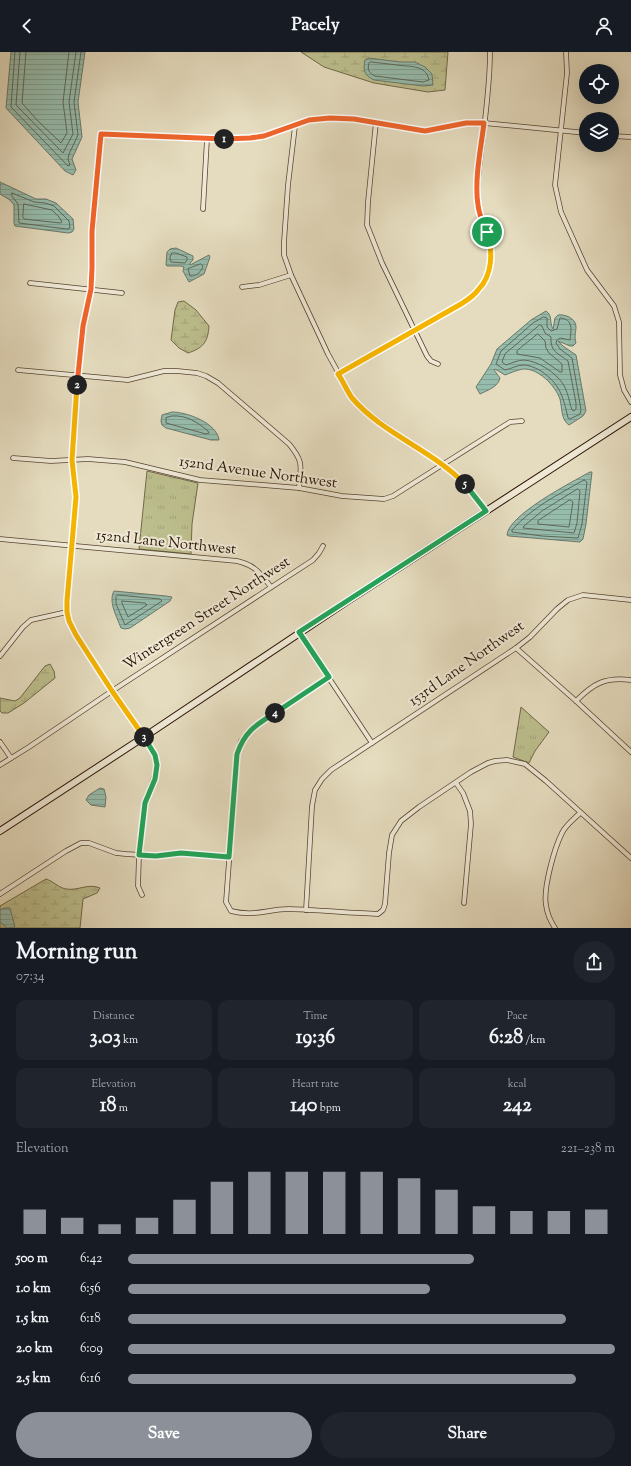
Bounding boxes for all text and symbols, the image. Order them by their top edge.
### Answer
text: Pacely [291,13,340,39]
icon: back [16,15,38,37]
icon: person [593,15,615,37]
map controls [579,64,619,152]
button: locate [579,64,619,104]
button: layers [579,112,619,152]
pin: 1 [214,129,234,149]
text: 1 [222,131,226,147]
pin [470,215,504,249]
icon: arrive [476,221,498,243]
pin: 2 [67,375,87,395]
text: 2 [74,377,80,393]
street label: 152nd Avenue Northwest [178,452,338,494]
pin: 5 [455,474,475,494]
text: 5 [463,476,467,492]
street label: 152nd Lane Northwest [95,525,237,561]
street label: Wintergreen Street Northwest [119,552,295,676]
street label: 153rd Lane Northwest [405,616,529,712]
pin: 4 [265,703,285,723]
text: 4 [272,705,278,721]
pin: 3 [134,727,154,747]
text: 3 [142,729,146,745]
text: Morning run [16,937,138,969]
button: share [573,941,615,983]
text: 07:34 [16,968,45,986]
text: Distance [93,1008,135,1024]
text: Time [303,1008,328,1024]
text: Pace [507,1008,528,1024]
text: 3.03 [89,1024,121,1053]
text: 19:36 [296,1024,335,1053]
text: 6:28 [489,1024,523,1053]
text: km [121,1032,138,1048]
text: /km [523,1032,545,1048]
text: Elevation [92,1076,136,1092]
text: Heart rate [292,1076,339,1092]
text: kcal [508,1076,527,1092]
text: 18 [100,1092,117,1121]
text: 140 [290,1092,317,1121]
text: 242 [503,1092,532,1121]
text: m [117,1100,128,1116]
text: bpm [317,1100,341,1116]
text: Elevation [16,1140,69,1158]
text: 221–238 m [561,1140,615,1158]
text: 500 m [16,1250,48,1268]
text: 6:42 [80,1250,102,1268]
text: 1.0 km [16,1280,51,1298]
text: 6:56 [80,1280,101,1298]
text: 1.5 km [16,1310,49,1328]
text: 6:18 [80,1310,101,1328]
text: 2.0 km [16,1340,53,1358]
text: 6:09 [80,1340,103,1358]
text: 2.5 km [16,1370,50,1388]
text: 6:16 [80,1370,101,1388]
button: Save [16,1412,312,1458]
button: Share [320,1412,615,1458]

